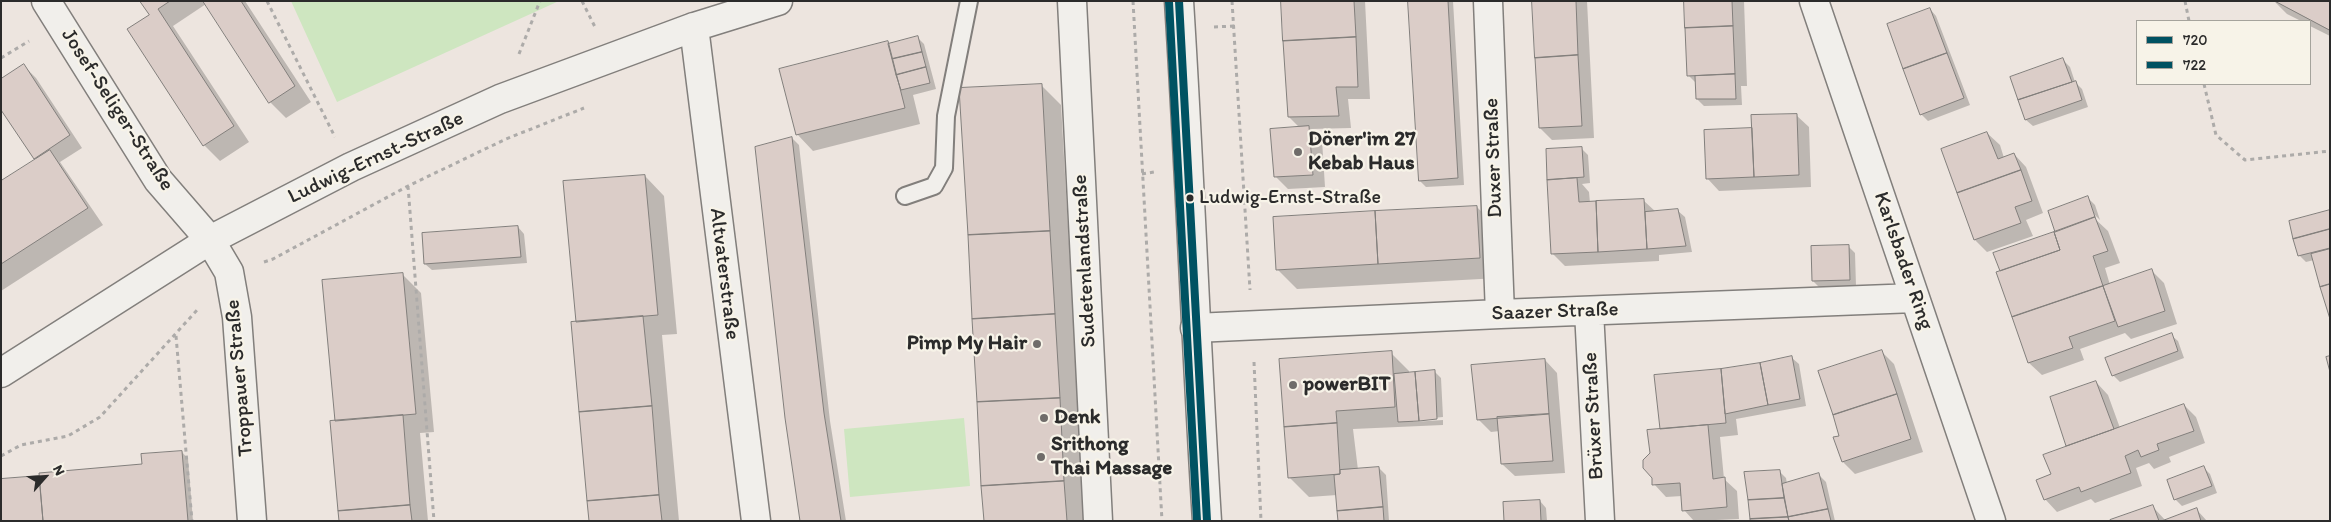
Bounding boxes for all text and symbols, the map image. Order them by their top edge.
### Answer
legend [2136,20,2311,85]
street label: Josef-Seliger-Straße [55,24,179,196]
text: 720 [2183,31,2208,49]
text: 722 [2183,56,2206,74]
street label: Duxer Straße [1479,98,1509,218]
street label: Ludwig-Ernst-Straße [284,106,468,210]
place label: Döner'im 27 Kebab Haus [1308,127,1416,177]
marker: Döner'im 27 Kebab Haus [1292,146,1304,158]
street label: Sudetenlandstraße [1068,174,1102,348]
place label: Ludwig-Ernst-Straße [1199,186,1381,210]
street label: Karlsbader Ring [1868,189,1938,333]
marker: Ludwig-Ernst-Straße [1185,193,1195,203]
street label: Altvaterstraße [703,207,745,341]
street label: Saazer Straße [1491,297,1619,327]
street label: Troppauer Straße [221,299,259,457]
place label: Pimp My Hair [907,331,1027,357]
marker: Pimp My Hair [1031,338,1043,350]
street label: Brüxer Straße [1578,351,1610,481]
place label: powerBIT [1303,372,1391,398]
marker: powerBIT [1287,379,1299,391]
place label: Denk [1054,405,1100,431]
marker: Denk [1038,412,1050,424]
place label: Srithong Thai Massage [1051,432,1172,482]
marker: Srithong Thai Massage [1035,451,1047,463]
north arrow [20,452,70,502]
text: N [49,462,69,478]

